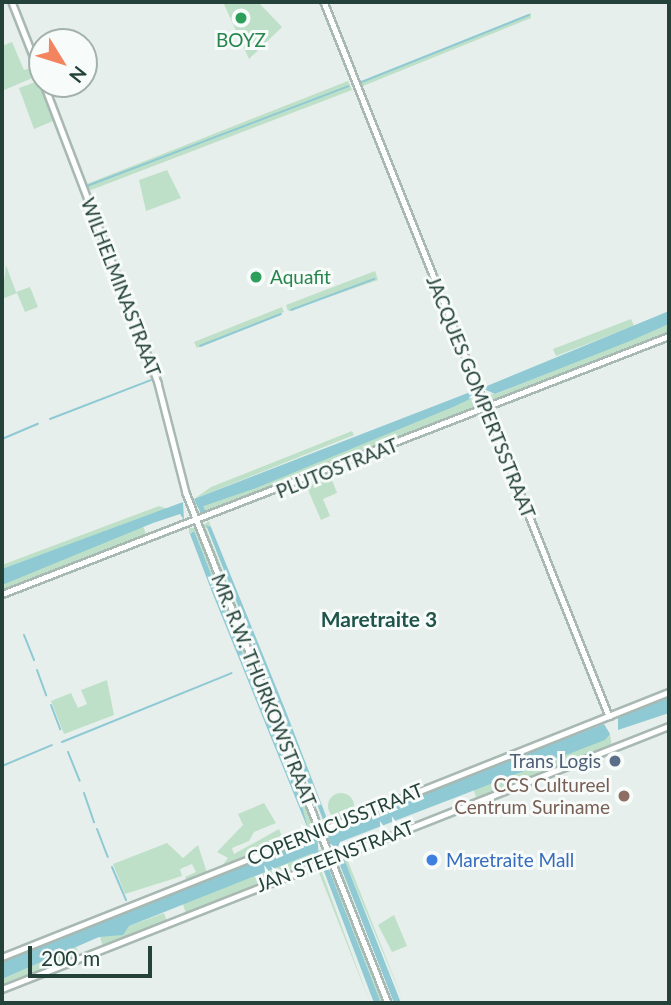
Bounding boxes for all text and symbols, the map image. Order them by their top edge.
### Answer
marker: BOYZ [233,10,249,26]
north arrow [28,28,98,98]
place label: BOYZ [216,29,266,51]
text: N [65,62,92,88]
street label: WILHELMINASTRAAT [76,195,166,379]
place label: Aquafit [270,266,331,288]
marker: Aquafit [248,269,264,285]
street label: JACQUES GOMPERTSSTRAAT [422,273,540,521]
street label: PLUTOSTRAAT [273,433,401,503]
street label: MR. R.W. THURKOWSTRAAT [207,570,321,810]
district label: Maretraite 3 [321,606,437,632]
place label: Trans Logis [510,750,601,772]
marker: Trans Logis [607,753,623,769]
place label: CCS Cultureel Centrum Suriname [454,774,610,818]
street label: COPERNICUSSTRAAT [244,778,426,870]
marker: CCS Cultureel Centrum Suriname [616,788,632,804]
street label: JAN STEENSTRAAT [253,815,417,897]
place label: Maretraite Mall [446,849,574,871]
marker: Maretraite Mall [424,852,440,868]
scale bar [32,932,156,976]
text: 200 m [41,945,100,970]

